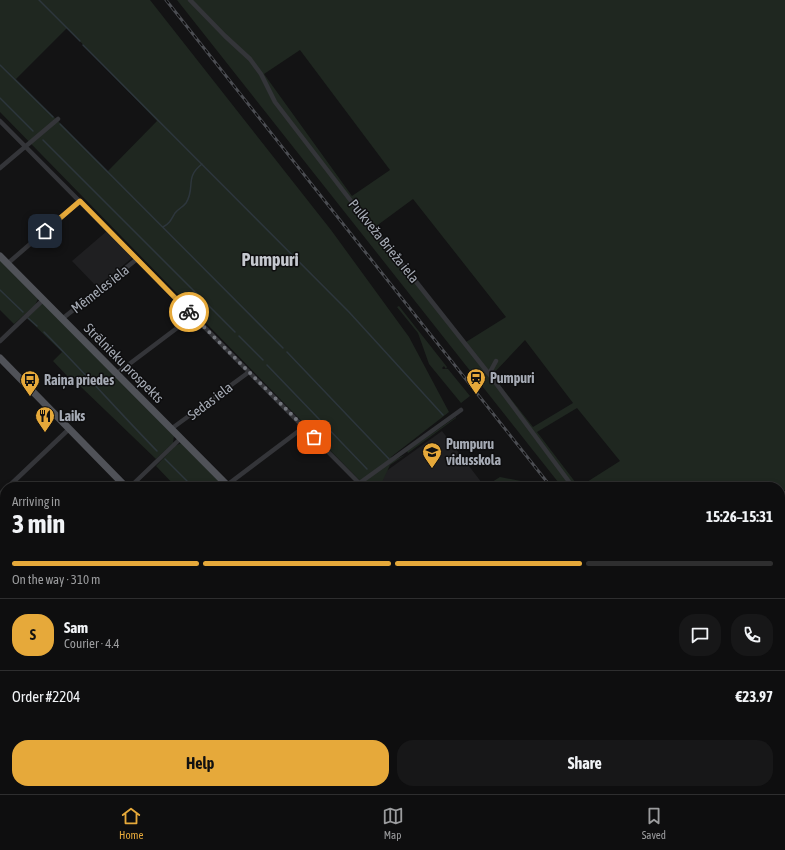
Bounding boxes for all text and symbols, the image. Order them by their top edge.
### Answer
street label: Pulkveža Brieža iela [346,196,422,286]
pin [28,214,62,248]
icon: home [34,220,56,242]
district label: Pumpuri [241,249,299,270]
street label: Mēmeles iela [68,262,132,316]
courier [169,292,209,332]
icon: bike [178,301,200,323]
street label: Strēlnieku prospekts [81,320,167,406]
station icon: Pumpuri [465,367,487,395]
bus stop icon: Raiņa priedes [19,369,41,397]
place label: Pumpuri [490,370,534,386]
place label: Raiņa priedes [44,372,114,389]
street label: Sedas iela [184,379,236,423]
restaurant icon: Laiks [34,405,56,433]
place label: Laiks [59,408,85,424]
pin [297,420,331,454]
icon: bag [303,426,325,448]
place label: Pumpuru vidusskola [446,436,501,468]
school or university icon: Pumpuru vidusskola [421,441,443,469]
text: Arriving in [12,494,60,509]
text: 15:26–15:31 [706,508,773,525]
text: 3 min [12,509,65,539]
text: On the way · 310 m [12,572,100,587]
button: chat [679,614,721,656]
button: phone [731,614,773,656]
text: Sam [64,619,88,636]
text: S [30,626,36,643]
text: Courier · 4.4 [64,636,120,651]
text: Order #2204 [12,688,80,705]
text: €23.97 [735,688,773,705]
button: Help [12,740,389,786]
button: Share [397,740,773,786]
tab: Home [119,805,144,841]
tab: Map [382,805,404,841]
tab: Saved [642,805,666,841]

